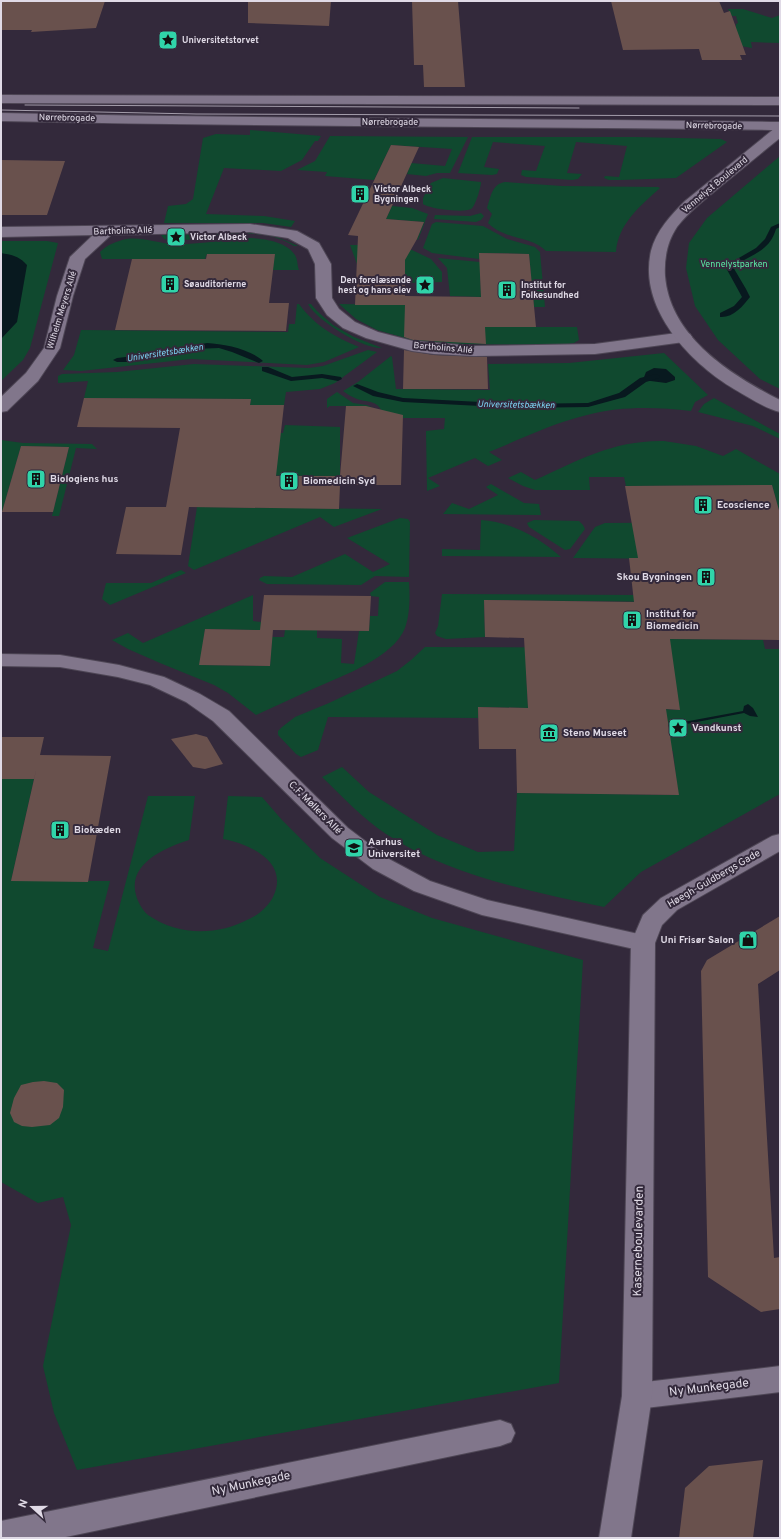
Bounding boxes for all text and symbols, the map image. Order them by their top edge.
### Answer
place icon: Universitetstorvet [157,29,179,51]
place label: Universitetstorvet [182,35,259,46]
street label: Nørrebrogade [39,112,95,124]
street label: Nørrebrogade [362,117,418,128]
street label: Nørrebrogade [686,120,742,132]
street label: Vennelyst Boulevard [680,154,750,216]
building icon: Victor Albeck Bygningen [349,183,371,205]
place label: Victor Albeck Bygningen [374,184,431,205]
street label: Bartholins Allé [93,224,153,238]
place icon: Victor Albeck [165,226,187,248]
place label: Victor Albeck [190,232,247,243]
park label: Vennelystparken [700,259,768,270]
street label: Wilhelm Meyers Allé [45,270,79,350]
building icon: Søauditorierne [159,273,181,295]
place icon: Den forelæsende hest og hans elev [414,274,436,296]
place label: Den forelæsende hest og hans elev [338,275,411,296]
place label: Søauditorierne [184,279,246,290]
building icon: Institut for Folkesundhed [496,279,518,301]
place label: Institut for Folkesundhed [521,280,579,301]
street label: Bartholins Allé [413,340,473,356]
water label: Universitetsbækken [126,342,204,364]
water label: Universitetsbækken [477,399,555,411]
building icon: Biologiens hus [25,468,47,490]
building icon: Biomedicin Syd [278,470,300,492]
place label: Biologiens hus [50,473,118,486]
place label: Biomedicin Syd [303,475,375,488]
building icon: Ecoscience [692,494,714,516]
place label: Ecoscience [717,499,770,512]
building icon: Skou Bygningen [695,566,717,588]
place label: Skou Bygningen [617,571,692,584]
place label: Institut for Biomedicin [646,608,699,633]
building icon: Institut for Biomedicin [621,609,643,631]
place icon: Vandkunst [667,717,689,739]
museum icon: Steno Museet [538,722,560,744]
place label: Vandkunst [692,722,741,735]
place label: Steno Museet [563,727,627,740]
street label: C.F. Møllers Allé [286,779,344,837]
building icon: Biokæden [49,819,71,841]
place label: Biokæden [74,824,121,837]
place label: Aarhus Universitet [368,836,420,861]
school or university icon: Aarhus Universitet [343,837,365,859]
street label: Høegh-Guldbergs Gade [665,847,763,911]
shop icon: Uni Frisør Salon [737,929,759,951]
place label: Uni Frisør Salon [661,934,734,947]
street label: Kaserneboulevarden [630,1186,648,1296]
street label: Ny Munkegade [668,1375,750,1401]
street label: Ny Munkegade [210,1468,292,1500]
north arrow [12,1487,52,1527]
text: N [16,1498,32,1510]

